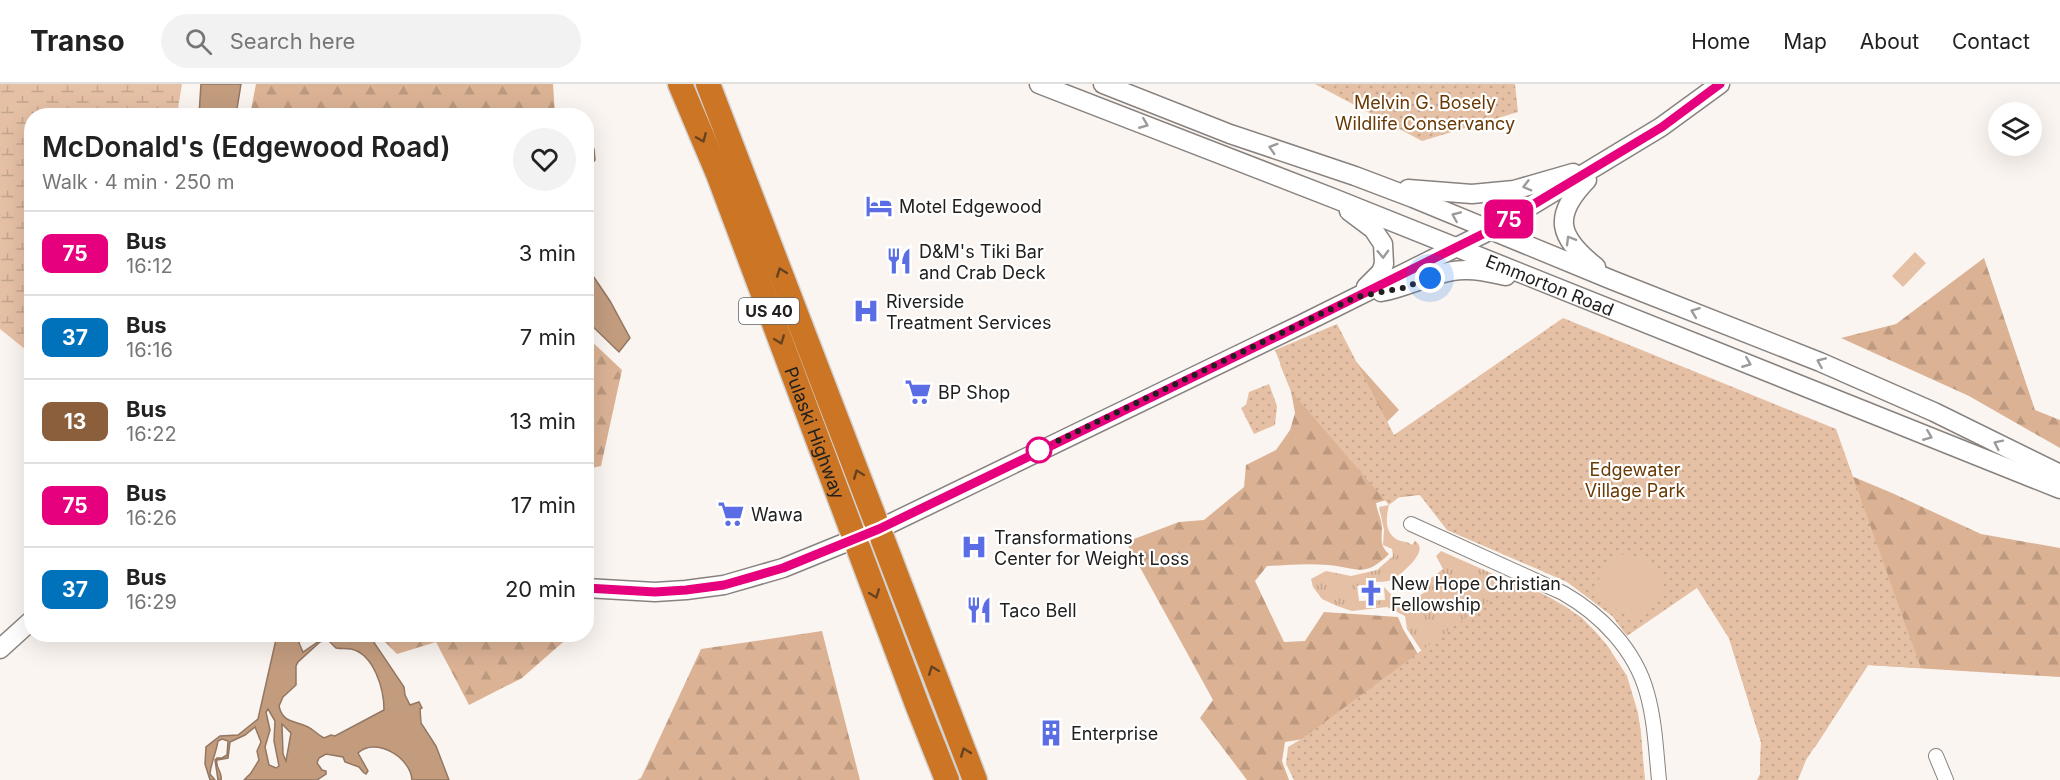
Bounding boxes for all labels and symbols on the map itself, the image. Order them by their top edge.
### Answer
park label: Melvin G. Bosely Wildlife Conservancy [1335,92,1515,134]
one-way arrow [1138,116,1148,129]
one-way arrow [695,132,707,143]
one-way arrow [1268,143,1279,156]
one-way arrow [1522,179,1532,192]
hotel icon: Motel Edgewood [864,191,894,221]
place label: Motel Edgewood [899,196,1042,217]
line badge: 75 [1482,200,1536,238]
one-way arrow [1451,211,1462,223]
one-way arrow [1566,236,1577,246]
place label: D&M's Tiki Bar and Crab Deck [919,241,1046,283]
restaurant icon: D&M's Tiki Bar and Crab Deck [884,246,914,276]
one-way arrow [1377,250,1390,259]
street label: Emmorton Road [1483,250,1617,320]
your location [1415,263,1445,293]
one-way arrow [775,268,788,278]
place label: Riverside Treatment Services [886,291,1051,333]
hospital icon: Riverside Treatment Services [851,296,881,326]
road number: US 40 [739,298,799,324]
one-way arrow [1690,307,1701,319]
one-way arrow [772,334,785,344]
one-way arrow [1740,356,1751,368]
one-way arrow [1816,357,1827,369]
street label: Pulaski Highway [781,364,849,502]
supermarket icon: BP Shop [903,377,933,407]
place label: BP Shop [938,382,1010,403]
one-way arrow [1922,429,1933,441]
unlabelled marker [1026,437,1052,463]
one-way arrow [1993,439,2004,451]
park label: Edgewater Village Park [1585,459,1685,501]
one-way arrow [853,469,865,480]
supermarket icon: Wawa [716,499,746,529]
place label: Wawa [751,504,803,525]
place label: Transformations Center for Weight Loss [994,527,1189,569]
hospital icon: Transformations Center for Weight Loss [959,532,989,562]
place label: New Hope Christian Fellowship [1391,573,1561,615]
church icon: New Hope Christian Fellowship [1356,578,1386,608]
one-way arrow [868,588,880,599]
restaurant icon: Taco Bell [964,595,994,625]
place label: Taco Bell [999,600,1077,621]
one-way arrow [928,665,940,676]
building icon: Enterprise [1036,718,1066,748]
place label: Enterprise [1071,723,1158,744]
one-way arrow [959,747,972,758]

